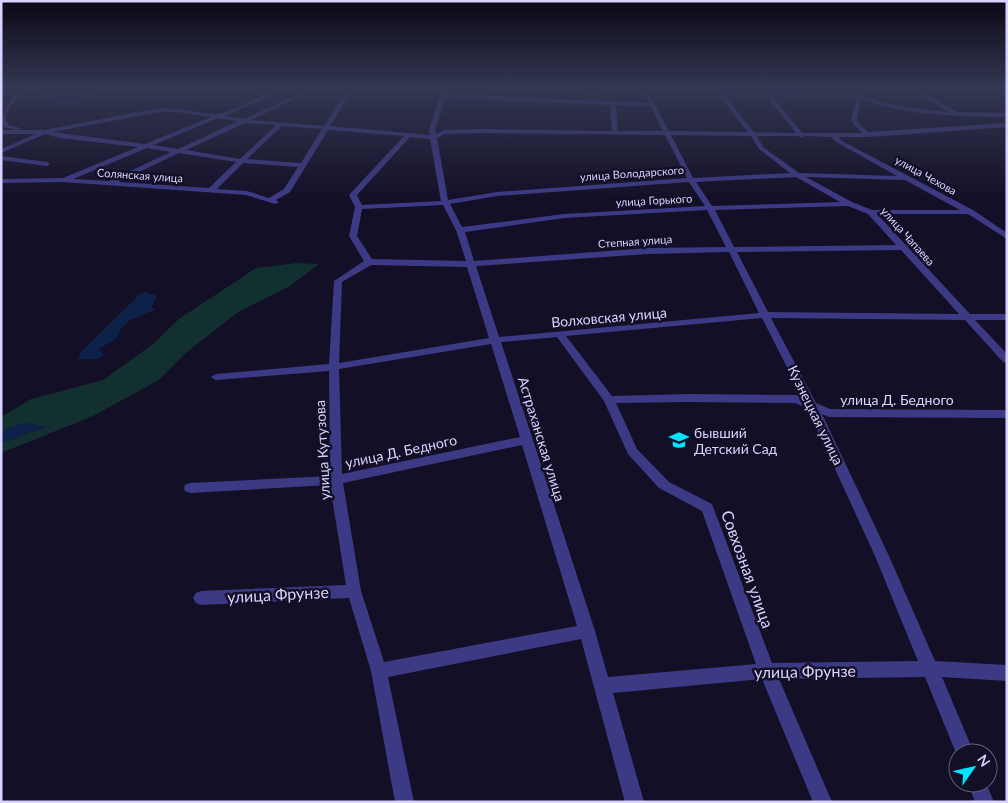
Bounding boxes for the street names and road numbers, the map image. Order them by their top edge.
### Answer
street label: улица Чехова [893,153,959,197]
street label: улица Володарского [580,163,684,183]
street label: Солянская улица [97,166,183,184]
street label: улица Горького [615,191,693,209]
street label: улица Чапаева [878,204,938,268]
street label: Степная улица [597,232,673,250]
street label: Волховская улица [550,303,668,331]
street label: Кузнецкая улица [785,362,848,468]
street label: Астраханская улица [515,375,569,503]
street label: улица Д. Бедного [840,391,954,408]
street label: улица Кутузова [311,400,333,500]
street label: улица Д. Бедного [344,431,458,471]
street label: Совхозная улица [718,508,778,630]
street label: улица Фрунзе [227,582,329,606]
street label: улица Фрунзе [754,661,856,681]

